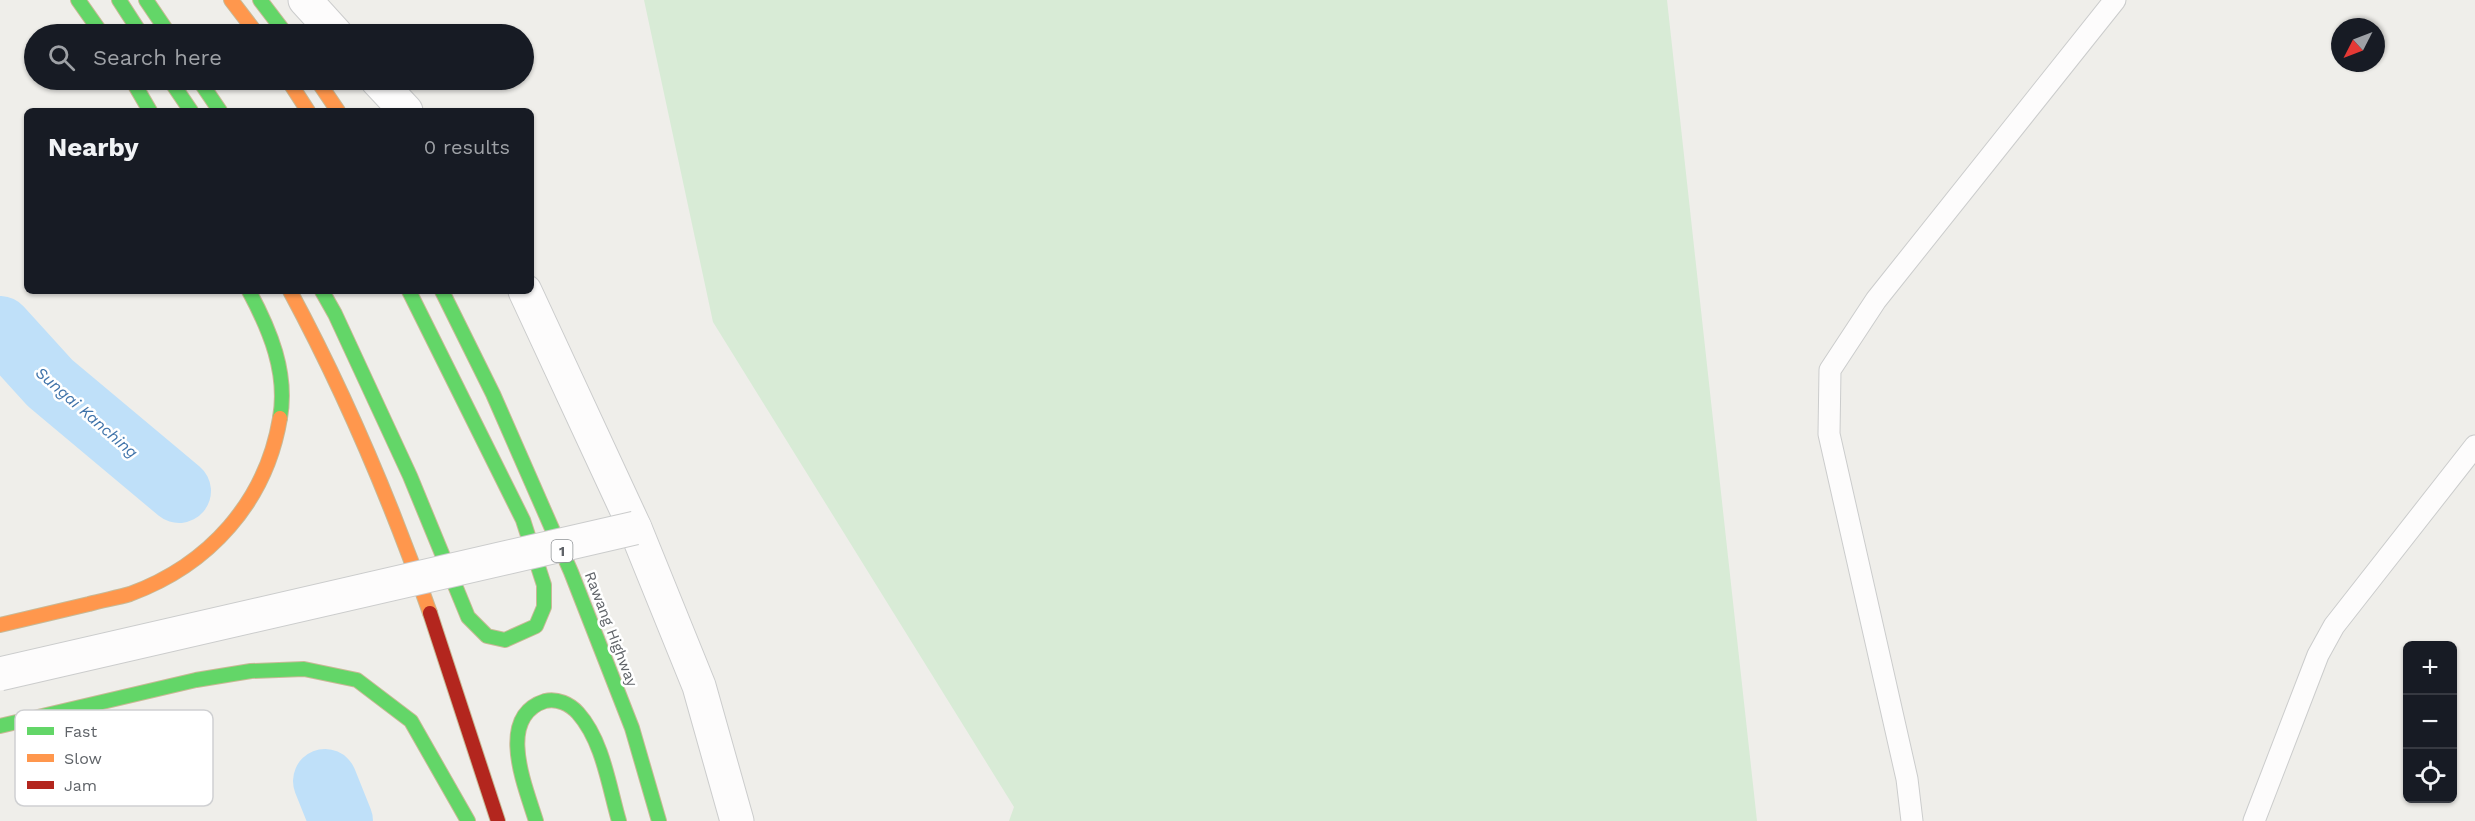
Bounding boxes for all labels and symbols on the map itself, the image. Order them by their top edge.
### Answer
north arrow [2331,18,2385,72]
water label: Sungai Kanching [32,363,142,462]
road number: 1 [552,540,572,562]
street label: Rawang Highway [581,569,641,689]
legend [15,710,213,806]
text: Fast [64,722,97,741]
text: Slow [64,749,102,768]
text: Jam [64,776,97,795]

